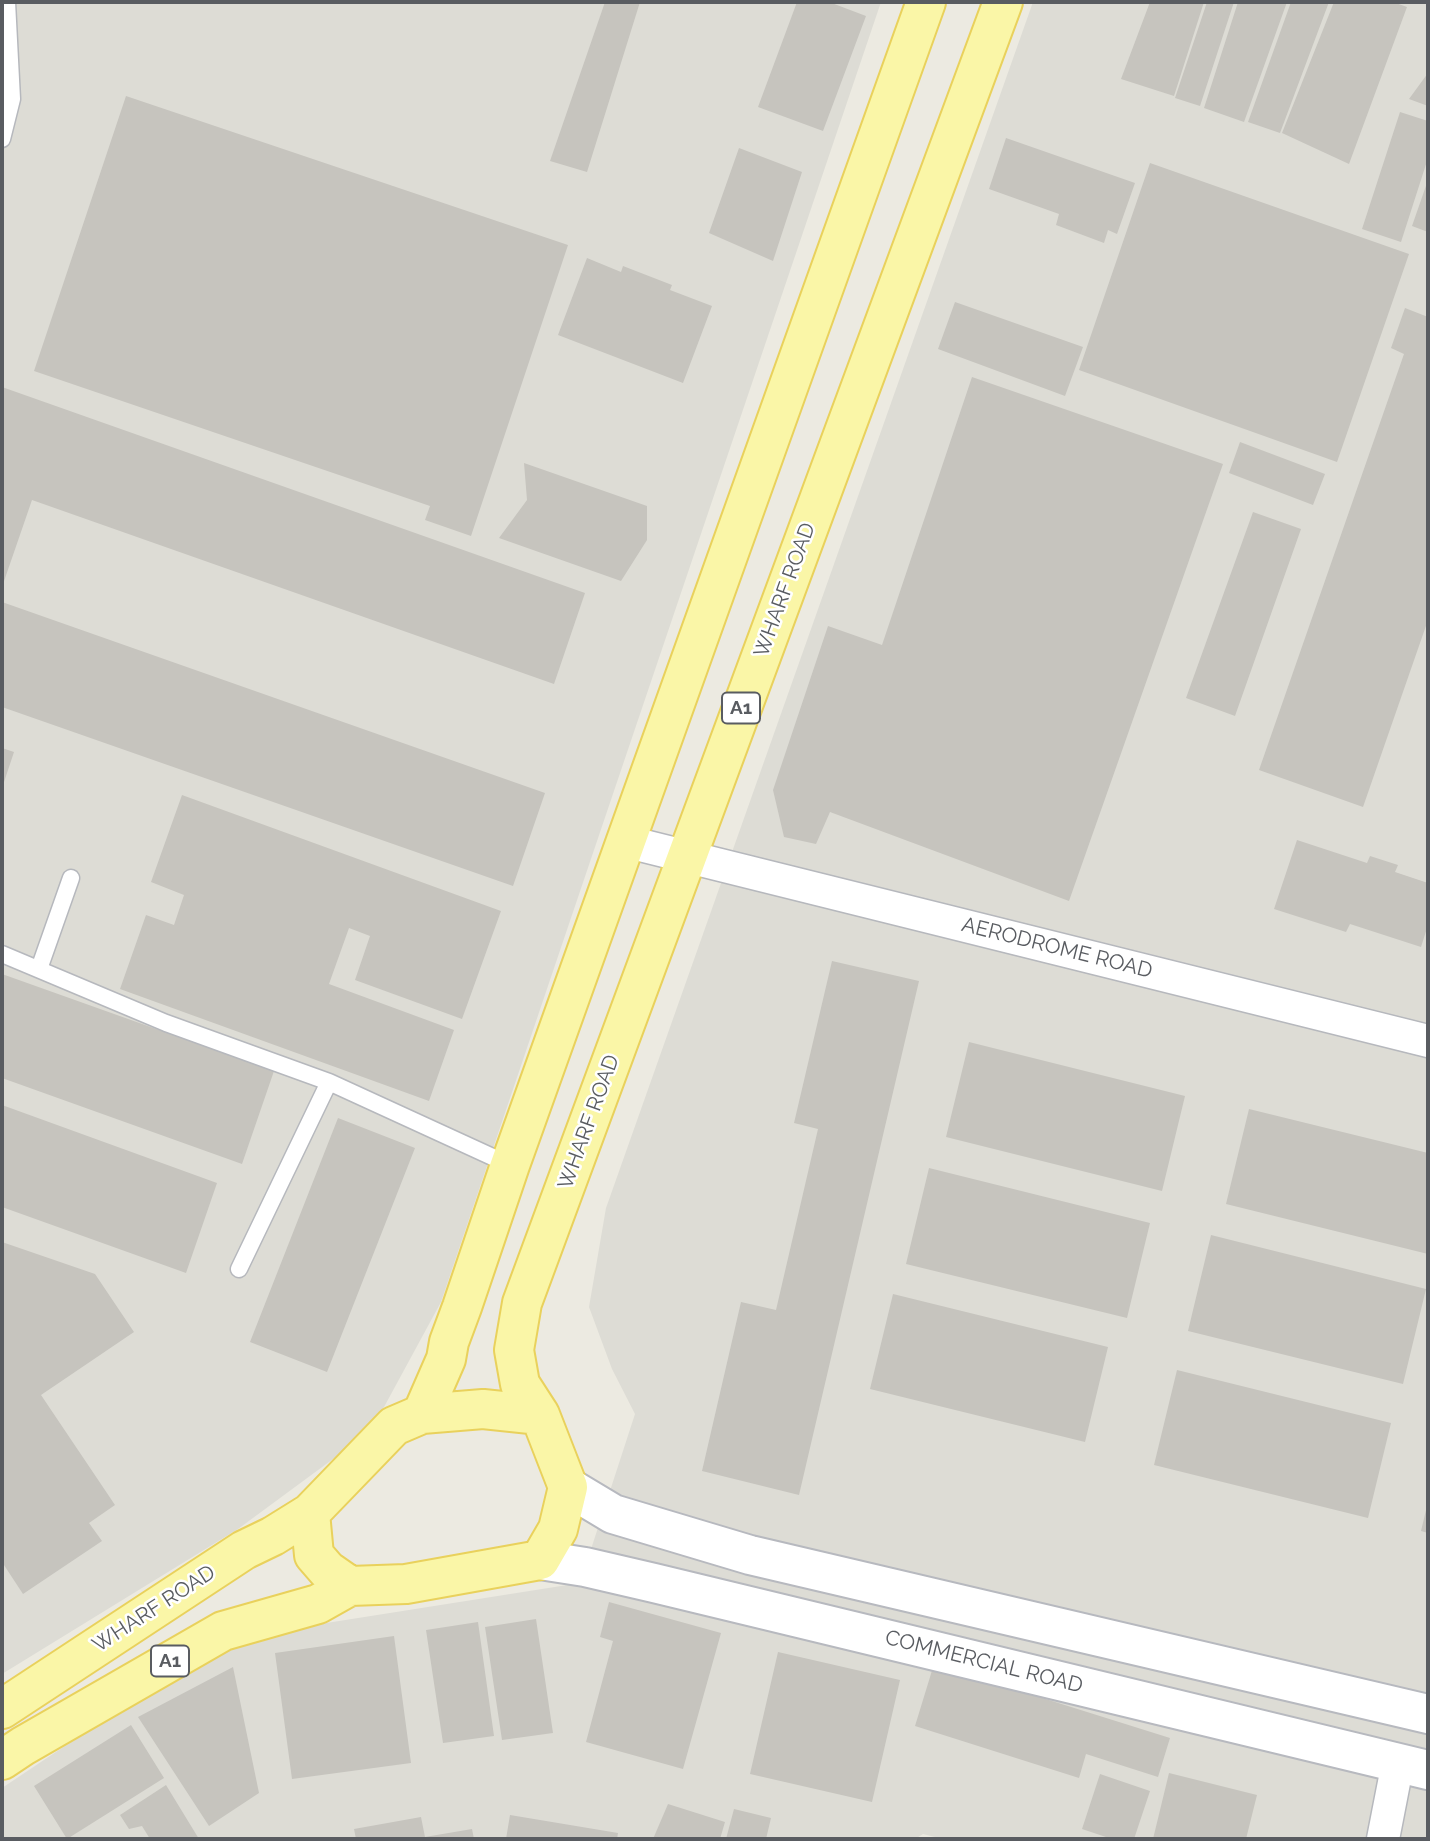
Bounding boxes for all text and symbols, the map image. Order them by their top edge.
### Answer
street label: WHARF ROAD [749,519,821,661]
road number: A1 [722,692,760,723]
street label: AERODROME ROAD [959,912,1155,984]
street label: WHARF ROAD [553,1051,625,1193]
street label: WHARF ROAD [88,1560,220,1658]
street label: COMMERCIAL ROAD [883,1625,1085,1699]
road number: A1 [151,1646,189,1676]

